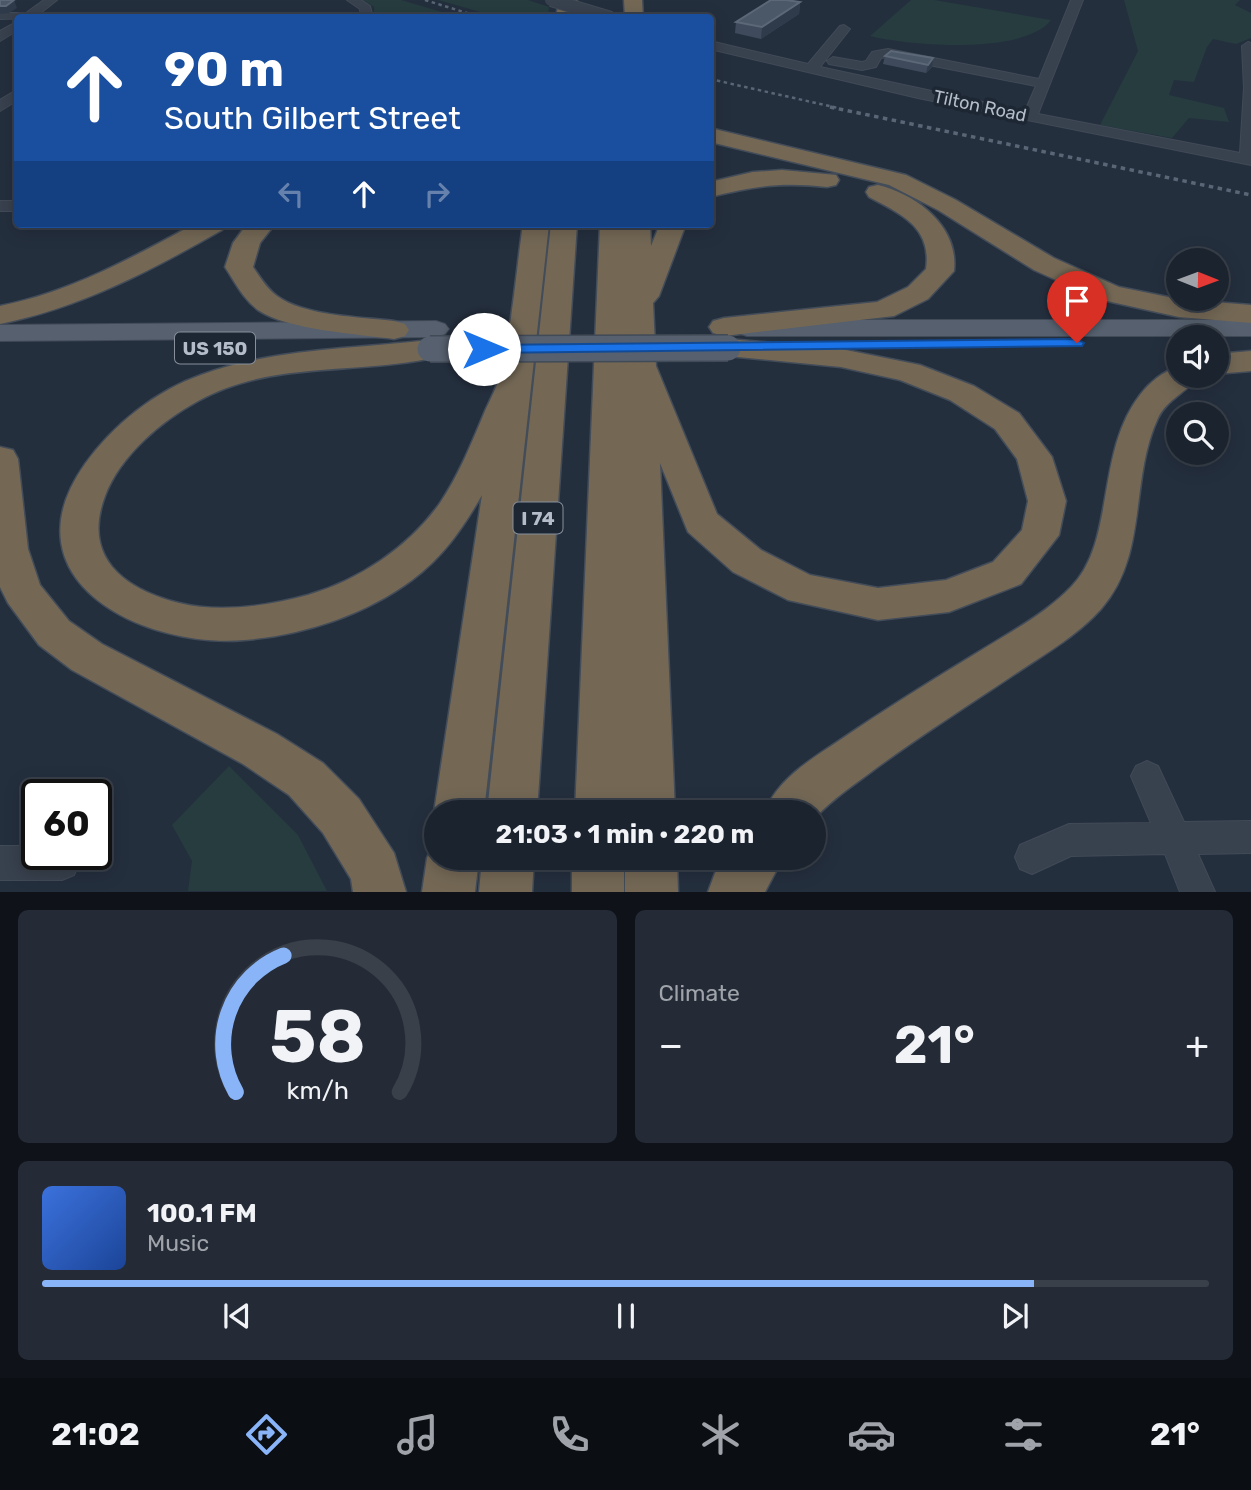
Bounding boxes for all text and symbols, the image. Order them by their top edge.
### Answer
text: 90 m [164,40,284,98]
icon: ahead [49,42,140,133]
street label: Tilton Road [932,85,1028,127]
text: South Gilbert Street [164,99,461,137]
icon: left [272,175,310,213]
icon: ahead [345,175,383,213]
icon: right [418,175,456,213]
north arrow [1166,248,1228,312]
map controls [1166,248,1229,465]
pin [1047,271,1107,343]
icon: arrive [1058,282,1096,320]
position arrow [447,312,521,386]
button: sound [1166,325,1229,388]
road number: US 150 [175,332,255,364]
button: search [1166,402,1229,465]
road number: I 74 [514,503,562,534]
speed limit sign: 60 [21,779,112,870]
text: 21:03 · 1 min · 220 m [496,819,754,850]
text: Climate [659,979,740,1007]
text: 58 [269,995,365,1081]
text: 21° [894,1014,975,1076]
text: − [659,1022,683,1068]
text: + [1185,1022,1209,1068]
text: km/h [286,1076,348,1105]
text: 100.1 FM [147,1198,257,1229]
text: Music [147,1229,209,1257]
icon: previous [218,1297,256,1335]
icon: pause [607,1297,645,1335]
icon: next [996,1297,1034,1335]
icon: directions [242,1410,291,1459]
icon: music [393,1410,442,1459]
icon: phone [545,1410,594,1459]
icon: climate [696,1410,745,1459]
icon: car [847,1410,896,1459]
icon: filters [999,1410,1048,1459]
text: 21:02 [51,1415,140,1453]
text: 21° [1150,1415,1200,1453]

